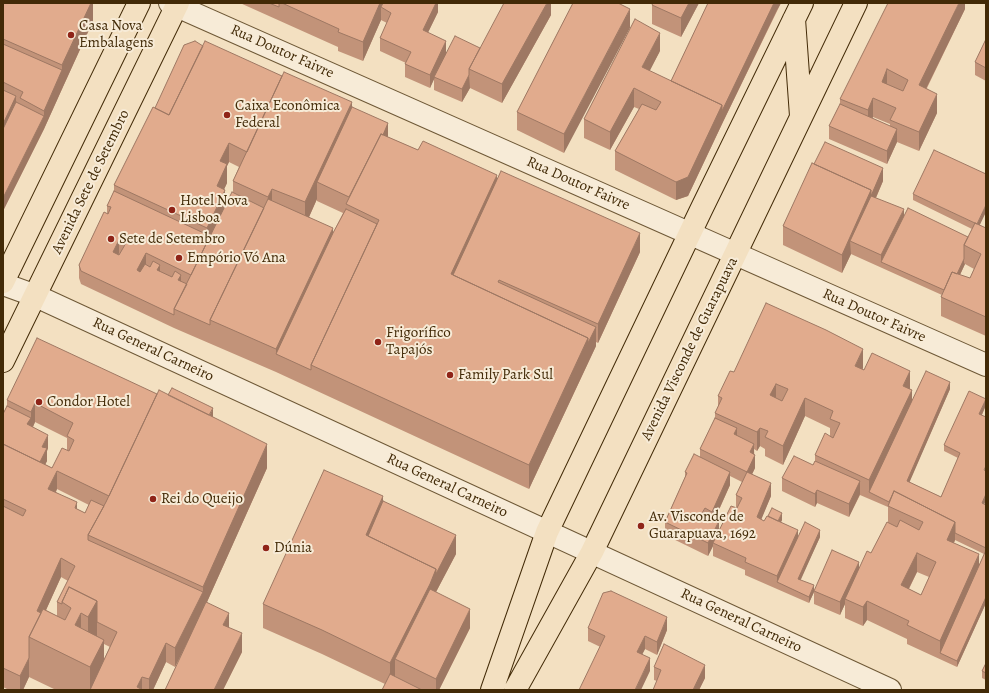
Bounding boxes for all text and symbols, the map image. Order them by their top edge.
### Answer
place label: Casa Nova Embalagens [79,17,154,52]
street label: Rua Doutor Faivre [228,21,336,83]
marker: Casa Nova Embalagens [66,30,76,40]
place label: Caixa Econômica Federal [235,97,340,132]
street label: Avenida Sete de Setembro [48,107,134,257]
marker: Caixa Econômica Federal [222,110,232,120]
street label: Rua Doutor Faivre [524,153,632,215]
place label: Hotel Nova Lisboa [180,192,248,227]
marker: Hotel Nova Lisboa [167,205,177,215]
place label: Sete de Setembro [119,230,225,248]
marker: Sete de Setembro [106,234,116,244]
place label: Empório Vó Ana [187,249,286,267]
marker: Empório Vó Ana [174,253,184,263]
street label: Avenida Visconde de Guarapuava [638,254,742,444]
street label: Rua Doutor Faivre [820,285,928,347]
street label: Rua General Carneiro [90,314,216,386]
place label: Frigorífico Tapajós [386,324,451,359]
marker: Frigorífico Tapajós [373,337,383,347]
place label: Family Park Sul [458,366,553,384]
marker: Family Park Sul [445,370,455,380]
place label: Condor Hotel [47,393,130,411]
marker: Condor Hotel [34,397,44,407]
street label: Rua General Carneiro [384,450,510,522]
place label: Rei do Queijo [161,490,243,508]
marker: Rei do Queijo [148,494,158,504]
place label: Av. Visconde de Guarapuava, 1692 [649,508,756,543]
marker: Av. Visconde de Guarapuava, 1692 [636,521,646,531]
place label: Dúnia [274,539,312,557]
marker: Dúnia [261,543,271,553]
street label: Rua General Carneiro [678,585,804,657]

